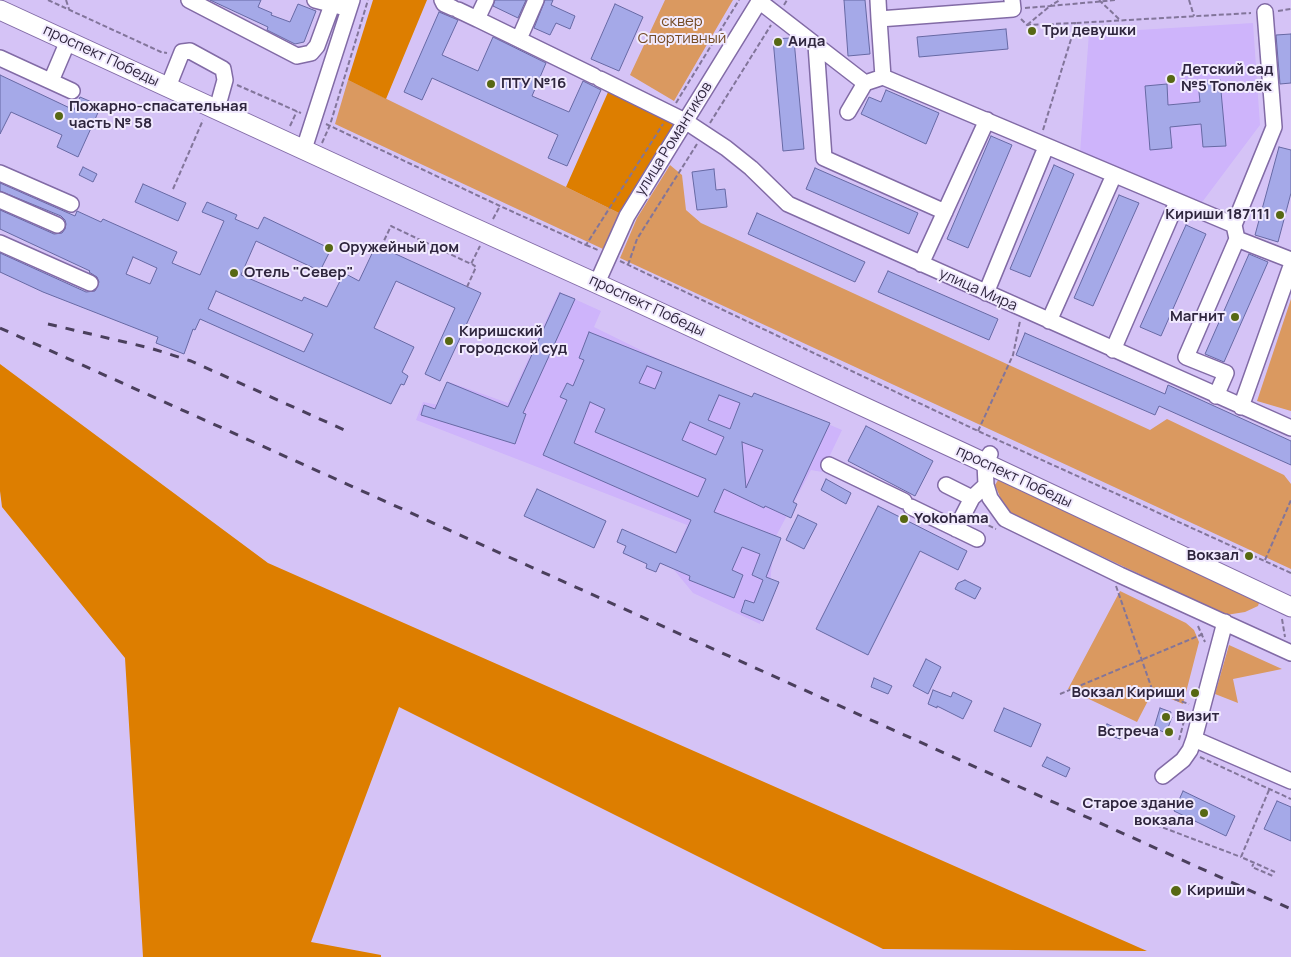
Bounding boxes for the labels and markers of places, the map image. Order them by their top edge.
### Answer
place label: Три девушки [1042,22,1136,40]
marker: Три девушки [1026,25,1038,37]
place label: Аида [788,33,825,51]
marker: Аида [772,36,784,48]
place label: Детский сад №5 Тополёк [1181,61,1273,96]
marker: Детский сад №5 Тополёк [1165,73,1177,85]
place label: ПТУ №16 [501,75,566,93]
marker: ПТУ №16 [485,78,497,90]
place label: Пожарно-спасательная часть № 58 [69,98,247,133]
marker: Пожарно-спасательная часть № 58 [53,110,65,122]
place label: Кириши 187111 [1165,206,1270,224]
marker: Кириши 187111 [1274,209,1286,221]
place label: Оружейный дом [339,239,459,257]
marker: Оружейный дом [323,242,335,254]
place label: Отель "Север" [244,264,354,282]
marker: Отель "Север" [228,267,240,279]
place label: Магнит [1170,308,1225,326]
marker: Магнит [1229,311,1241,323]
place label: Киришский городской суд [459,323,567,358]
marker: Киришский городской суд [443,335,455,347]
place label: Yokohama [914,510,989,528]
marker: Yokohama [898,513,910,525]
place label: Вокзал [1187,547,1239,565]
marker: Вокзал [1243,550,1255,562]
place label: Вокзал Кириши [1072,684,1185,702]
marker: Вокзал Кириши [1189,687,1201,699]
place label: Визит [1176,708,1219,726]
marker: Визит [1160,711,1172,723]
place label: Встреча [1097,723,1159,741]
marker: Встреча [1163,726,1175,738]
place label: Старое здание вокзала [1083,795,1194,830]
marker: Старое здание вокзала [1198,807,1210,819]
place label: Кириши [1187,882,1245,900]
marker: Кириши [1169,884,1183,898]

